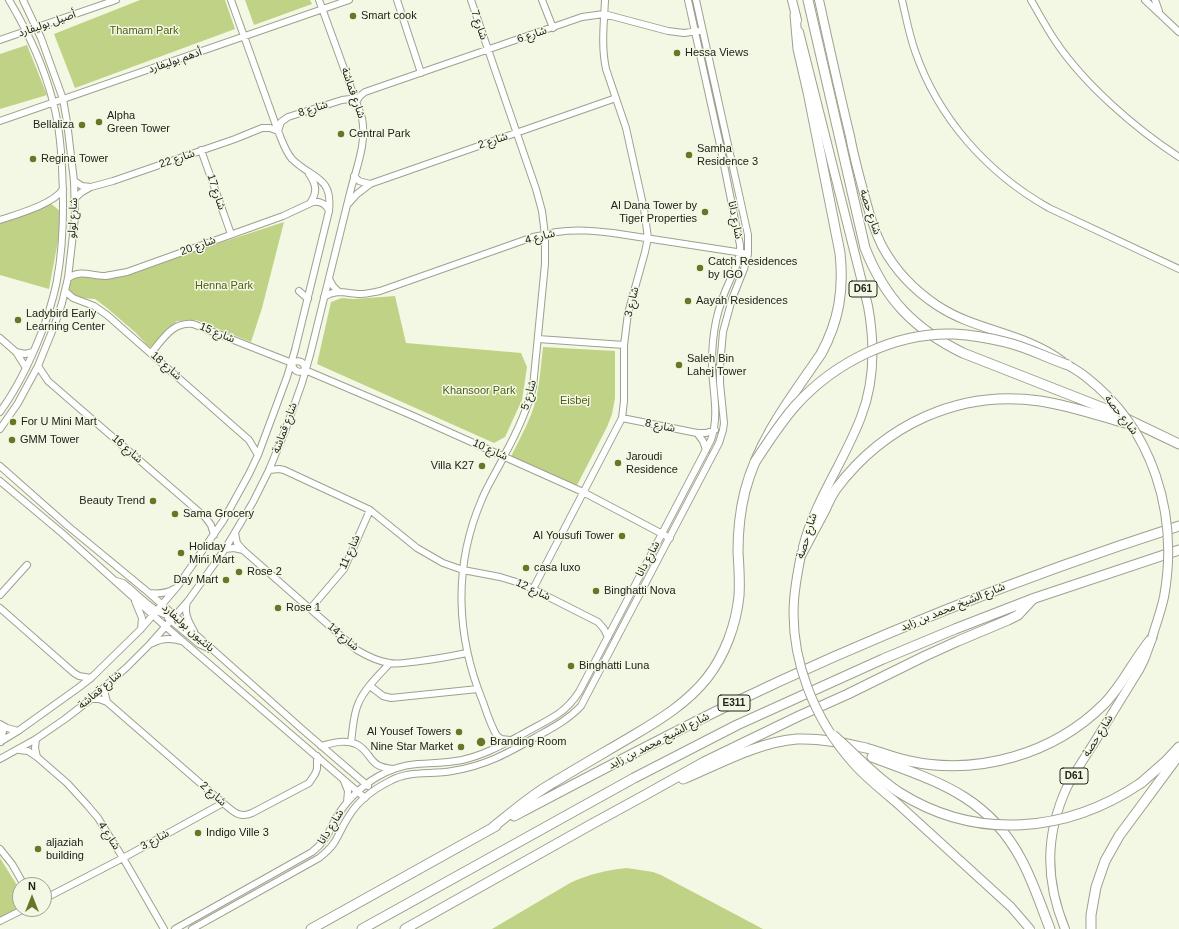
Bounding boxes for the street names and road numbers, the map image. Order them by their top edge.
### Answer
street label: أصيل بوليفارد [16,8,78,40]
street label: شارع 7 [468,8,490,42]
street label: شارع 6 [515,24,549,46]
street label: أدهم بوليفارد [146,46,204,76]
street label: شارع قماشة [338,66,368,120]
street label: شارع 8 [296,98,330,120]
street label: شارع 2 [476,130,510,152]
street label: شارع 22 [157,147,197,171]
street label: شارع 17 [204,172,228,212]
street label: شارع حصة [856,188,884,236]
street label: شارع لولو [65,197,81,239]
street label: شارع دانا [725,200,745,240]
street label: شارع 4 [524,227,556,247]
street label: شارع 20 [178,234,218,258]
road number: D61 [849,281,877,297]
street label: شارع 3 [622,286,642,318]
street label: شارع 15 [197,320,237,346]
street label: شارع 18 [148,349,184,383]
street label: شارع 5 [518,378,540,412]
street label: شارع حصة [1101,393,1141,437]
street label: شارع قماشة [270,401,300,455]
street label: شارع 8 [644,417,676,435]
street label: شارع 16 [109,432,145,466]
street label: شارع 10 [471,437,509,463]
street label: شارع حصة [794,512,820,560]
street label: شارع 11 [337,533,363,571]
street label: شارع دانا [633,539,663,579]
street label: شارع 12 [514,576,552,604]
street label: شارع الشيخ محمد بن زايد [899,580,1007,634]
street label: بانثيون بوليفارد [159,601,217,655]
street label: شارع 14 [325,620,361,654]
street label: شارع قماشة [75,668,125,712]
road number: E311 [718,695,750,711]
street label: شارع الشيخ محمد بن زايد [606,710,712,772]
street label: شارع حصة [1080,713,1116,759]
road number: D61 [1060,768,1088,784]
street label: شارع 2 [197,779,229,809]
street label: شارع دانا [315,807,347,847]
street label: شارع 4 [95,820,123,852]
street label: شارع 3 [138,827,172,853]

